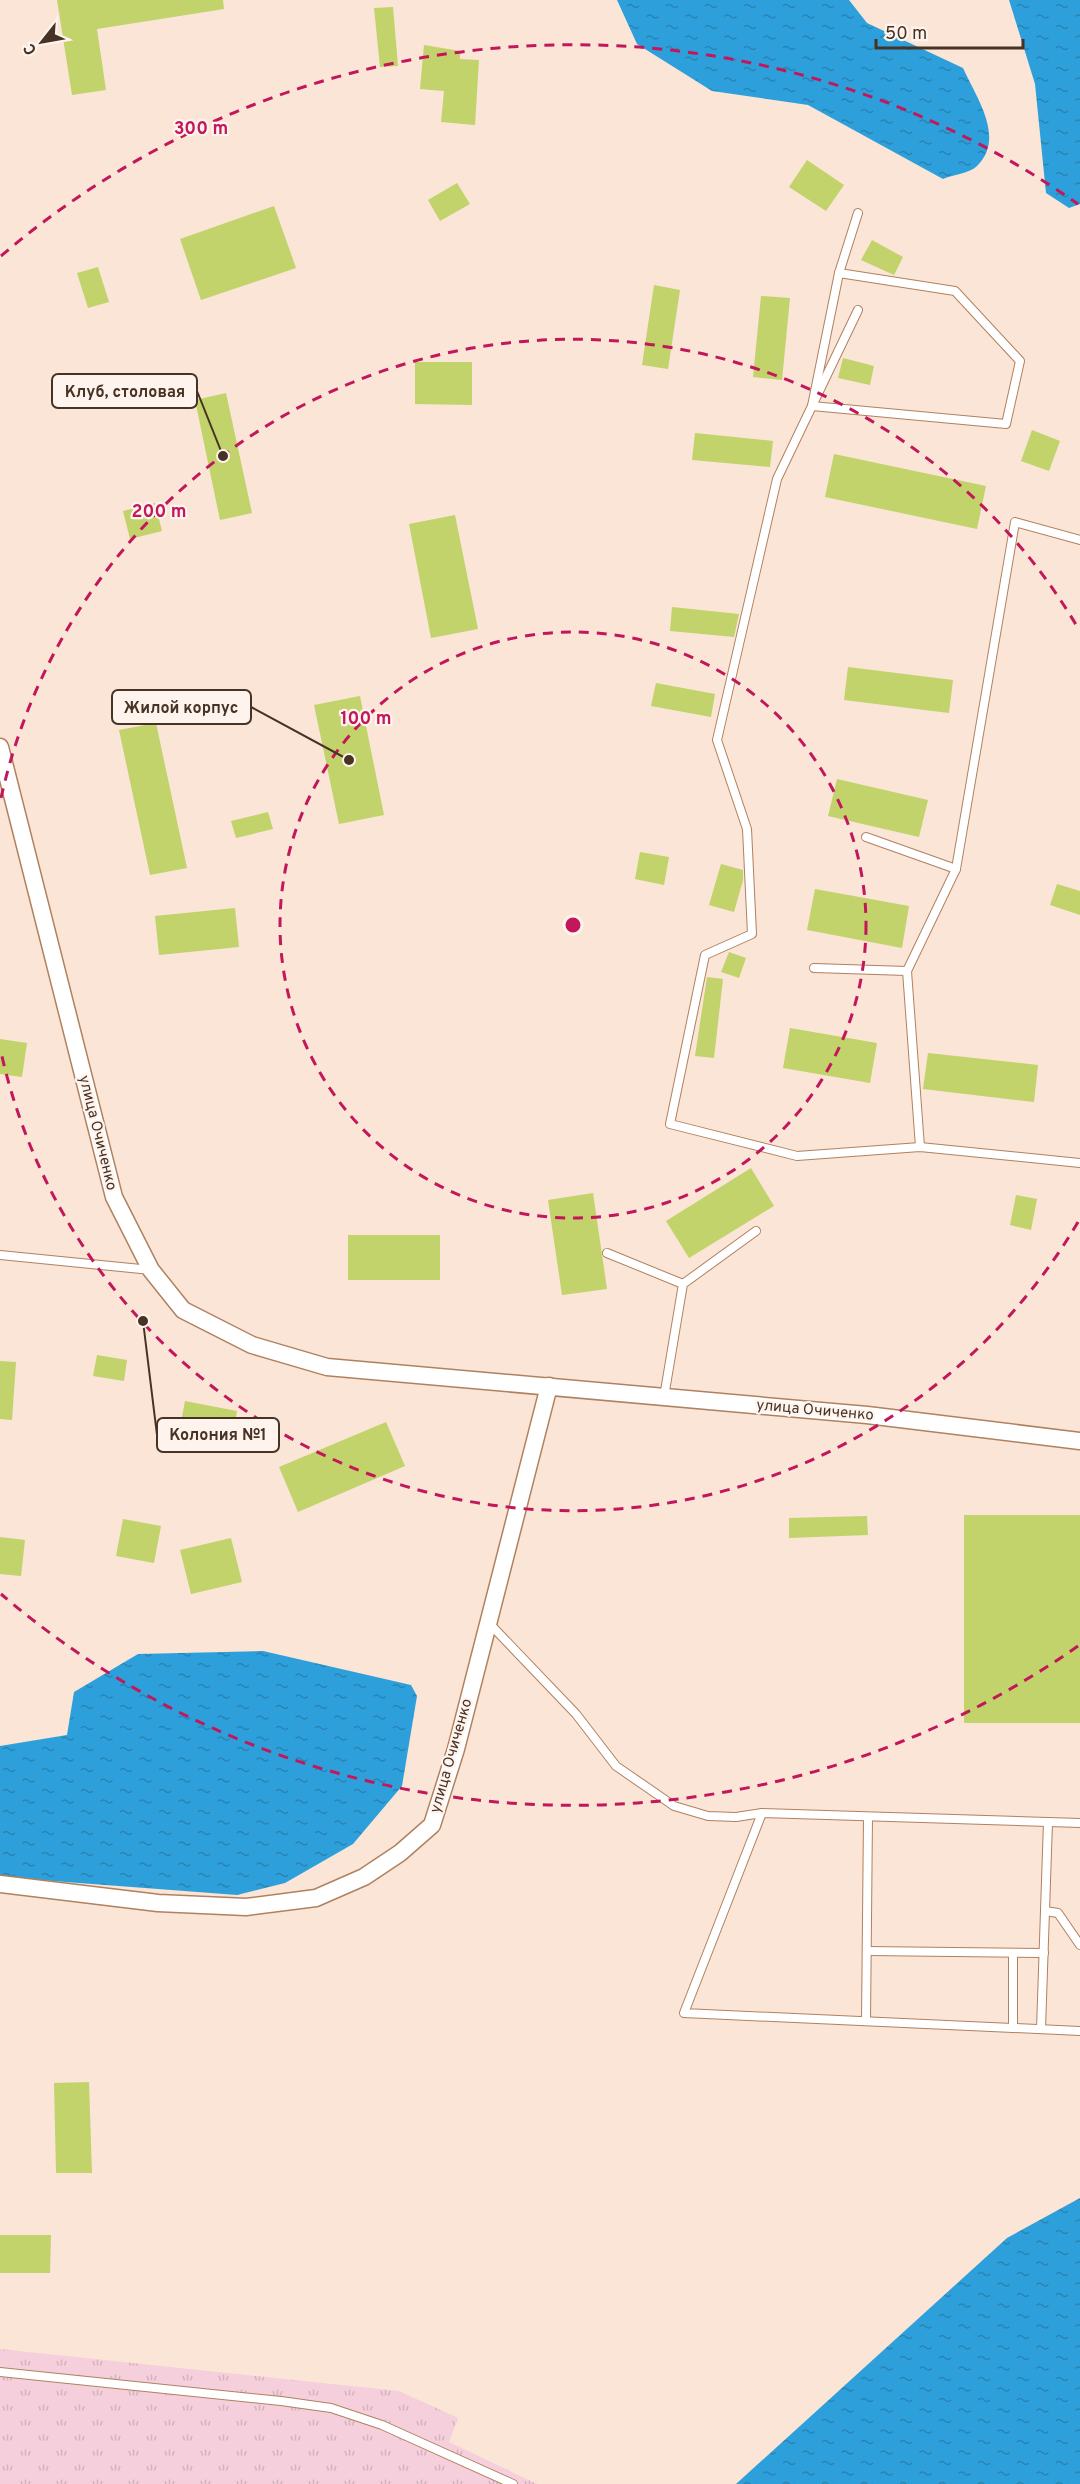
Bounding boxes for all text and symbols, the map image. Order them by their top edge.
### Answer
north arrow [12,12,72,72]
scale bar [876,12,1023,50]
text: 50 m [885,23,927,46]
text: С [20,39,42,58]
text: 300 m [174,118,228,141]
callout: Клуб, столовая [52,374,197,408]
text: Клуб, столовая [65,383,185,403]
text: 200 m [131,501,187,524]
callout: Жилой корпус [112,690,251,724]
text: Жилой корпус [124,699,238,719]
text: 100 m [340,708,392,731]
centre of rings [563,915,583,935]
street label: улица Очиченко [74,1073,120,1193]
street label: улица Очиченко [755,1396,875,1426]
callout: Колония №1 [157,1418,279,1452]
text: Колония №1 [169,1426,267,1446]
street label: улица Очиченко [427,1697,477,1815]

